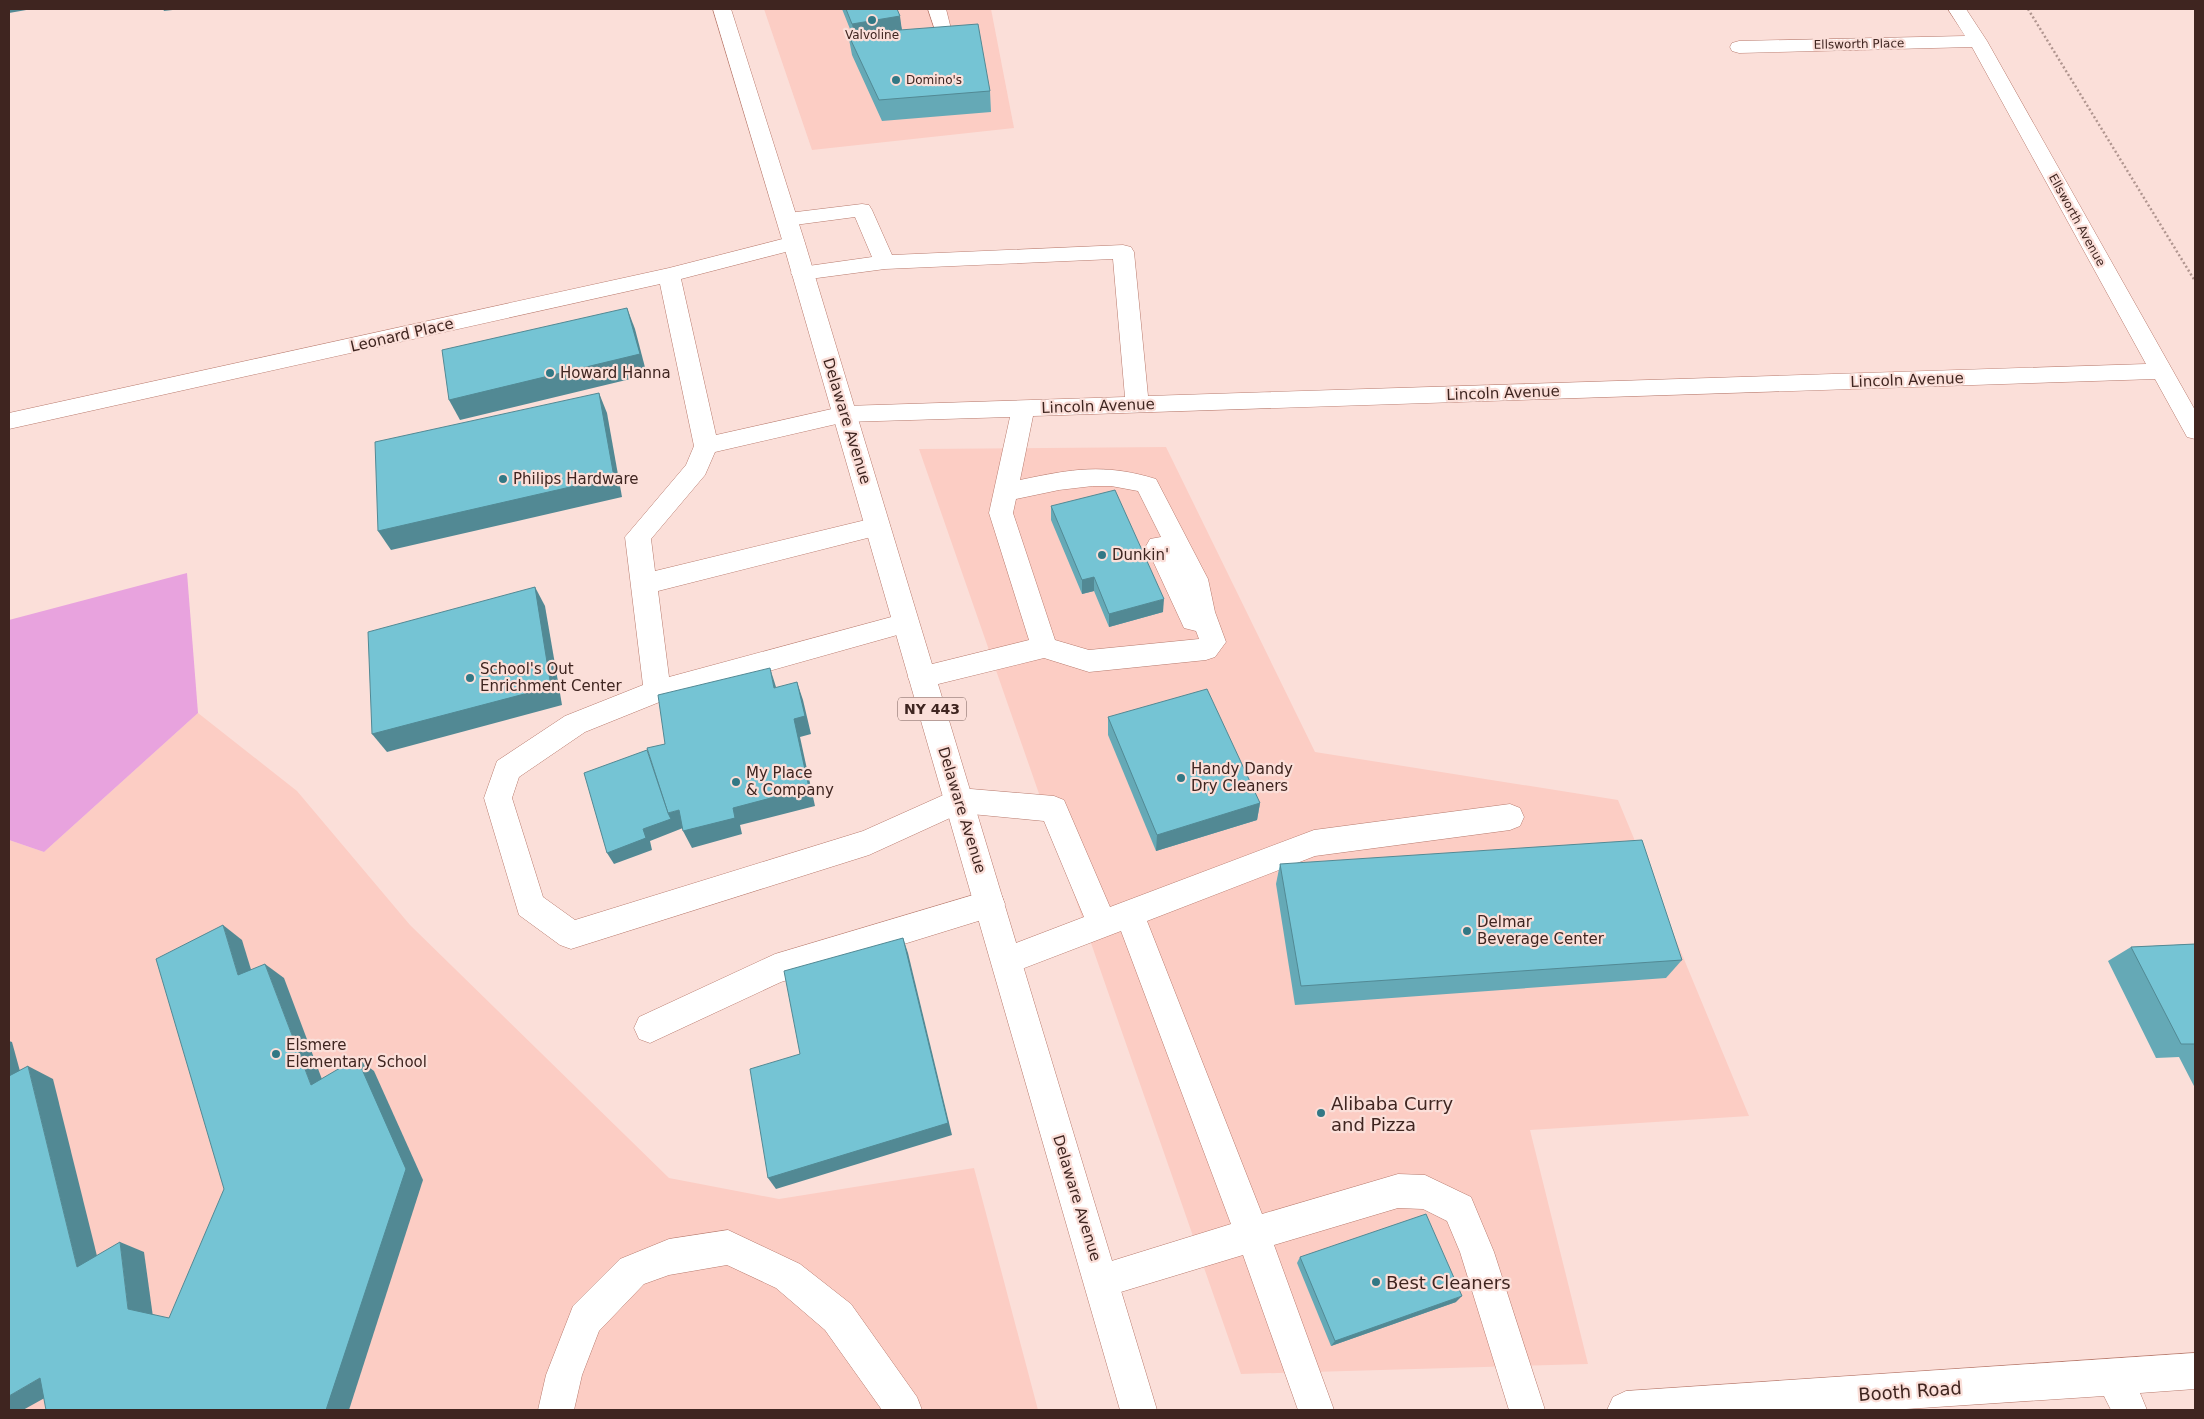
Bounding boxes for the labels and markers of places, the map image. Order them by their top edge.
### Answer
marker: Valvoline [866,14,878,26]
place label: Valvoline [845,28,899,42]
place label: Domino's [906,73,962,87]
marker: Domino's [890,74,902,86]
place label: Howard Hanna [560,364,671,382]
marker: Howard Hanna [544,367,556,379]
place label: Philips Hardware [513,470,639,488]
marker: Philips Hardware [497,473,509,485]
place label: Dunkin' [1112,546,1169,564]
marker: Dunkin' [1096,549,1108,561]
place label: School's Out Enrichment Center [480,660,622,695]
marker: School's Out Enrichment Center [464,672,476,684]
place label: Handy Dandy Dry Cleaners [1191,760,1293,795]
place label: My Place & Company [746,764,834,799]
marker: Handy Dandy Dry Cleaners [1175,772,1187,784]
marker: My Place & Company [730,776,742,788]
place label: Delmar Beverage Center [1477,913,1605,948]
marker: Delmar Beverage Center [1461,925,1473,937]
place label: Elsmere Elementary School [286,1036,427,1071]
marker: Elsmere Elementary School [270,1048,282,1060]
place label: Alibaba Curry and Pizza [1331,1093,1453,1135]
marker: Alibaba Curry and Pizza [1315,1107,1327,1119]
place label: Best Cleaners [1386,1272,1511,1293]
marker: Best Cleaners [1370,1276,1382,1288]

